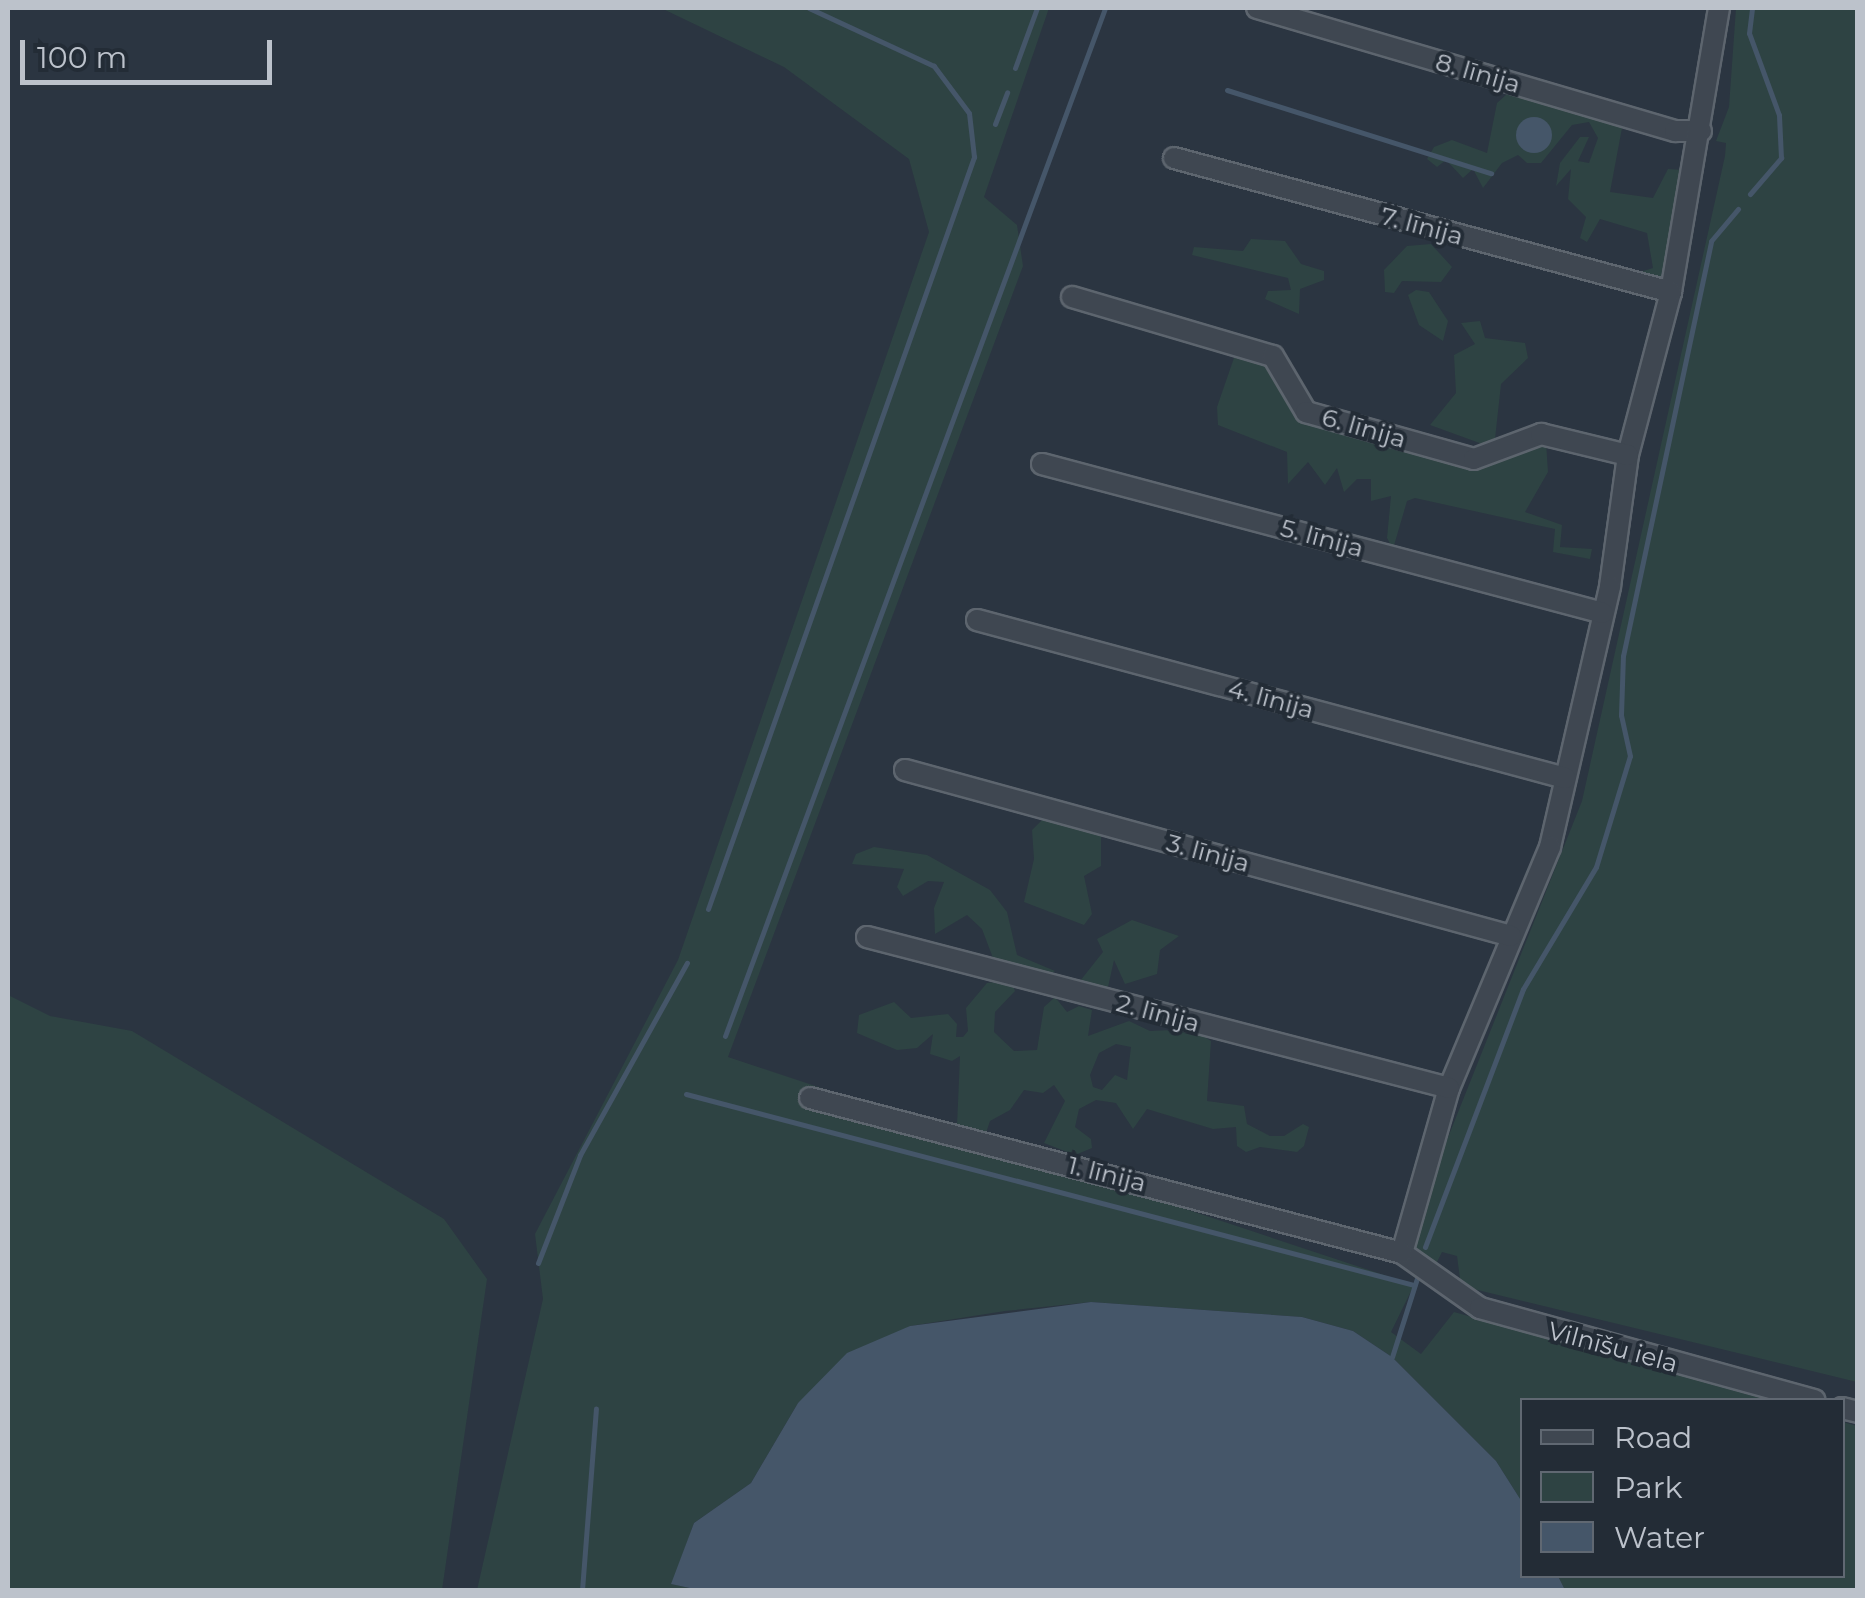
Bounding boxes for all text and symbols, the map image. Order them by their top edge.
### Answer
scale bar [25,20,278,82]
text: 100 m [37,39,127,76]
street label: 8. līnija [1432,47,1524,99]
street label: 7. līnija [1378,201,1466,251]
street label: 6. līnija [1319,402,1409,454]
street label: 5. līnija [1277,513,1367,563]
street label: 4. līnija [1225,673,1317,725]
street label: 3. līnija [1163,828,1253,878]
street label: 2. līnija [1113,988,1203,1038]
street label: 1. līnija [1065,1150,1149,1198]
street label: Vilnīšu iela [1545,1315,1681,1379]
legend [1520,1398,1845,1578]
text: Road [1614,1419,1692,1456]
text: Park [1614,1469,1683,1506]
text: Water [1614,1519,1705,1556]

